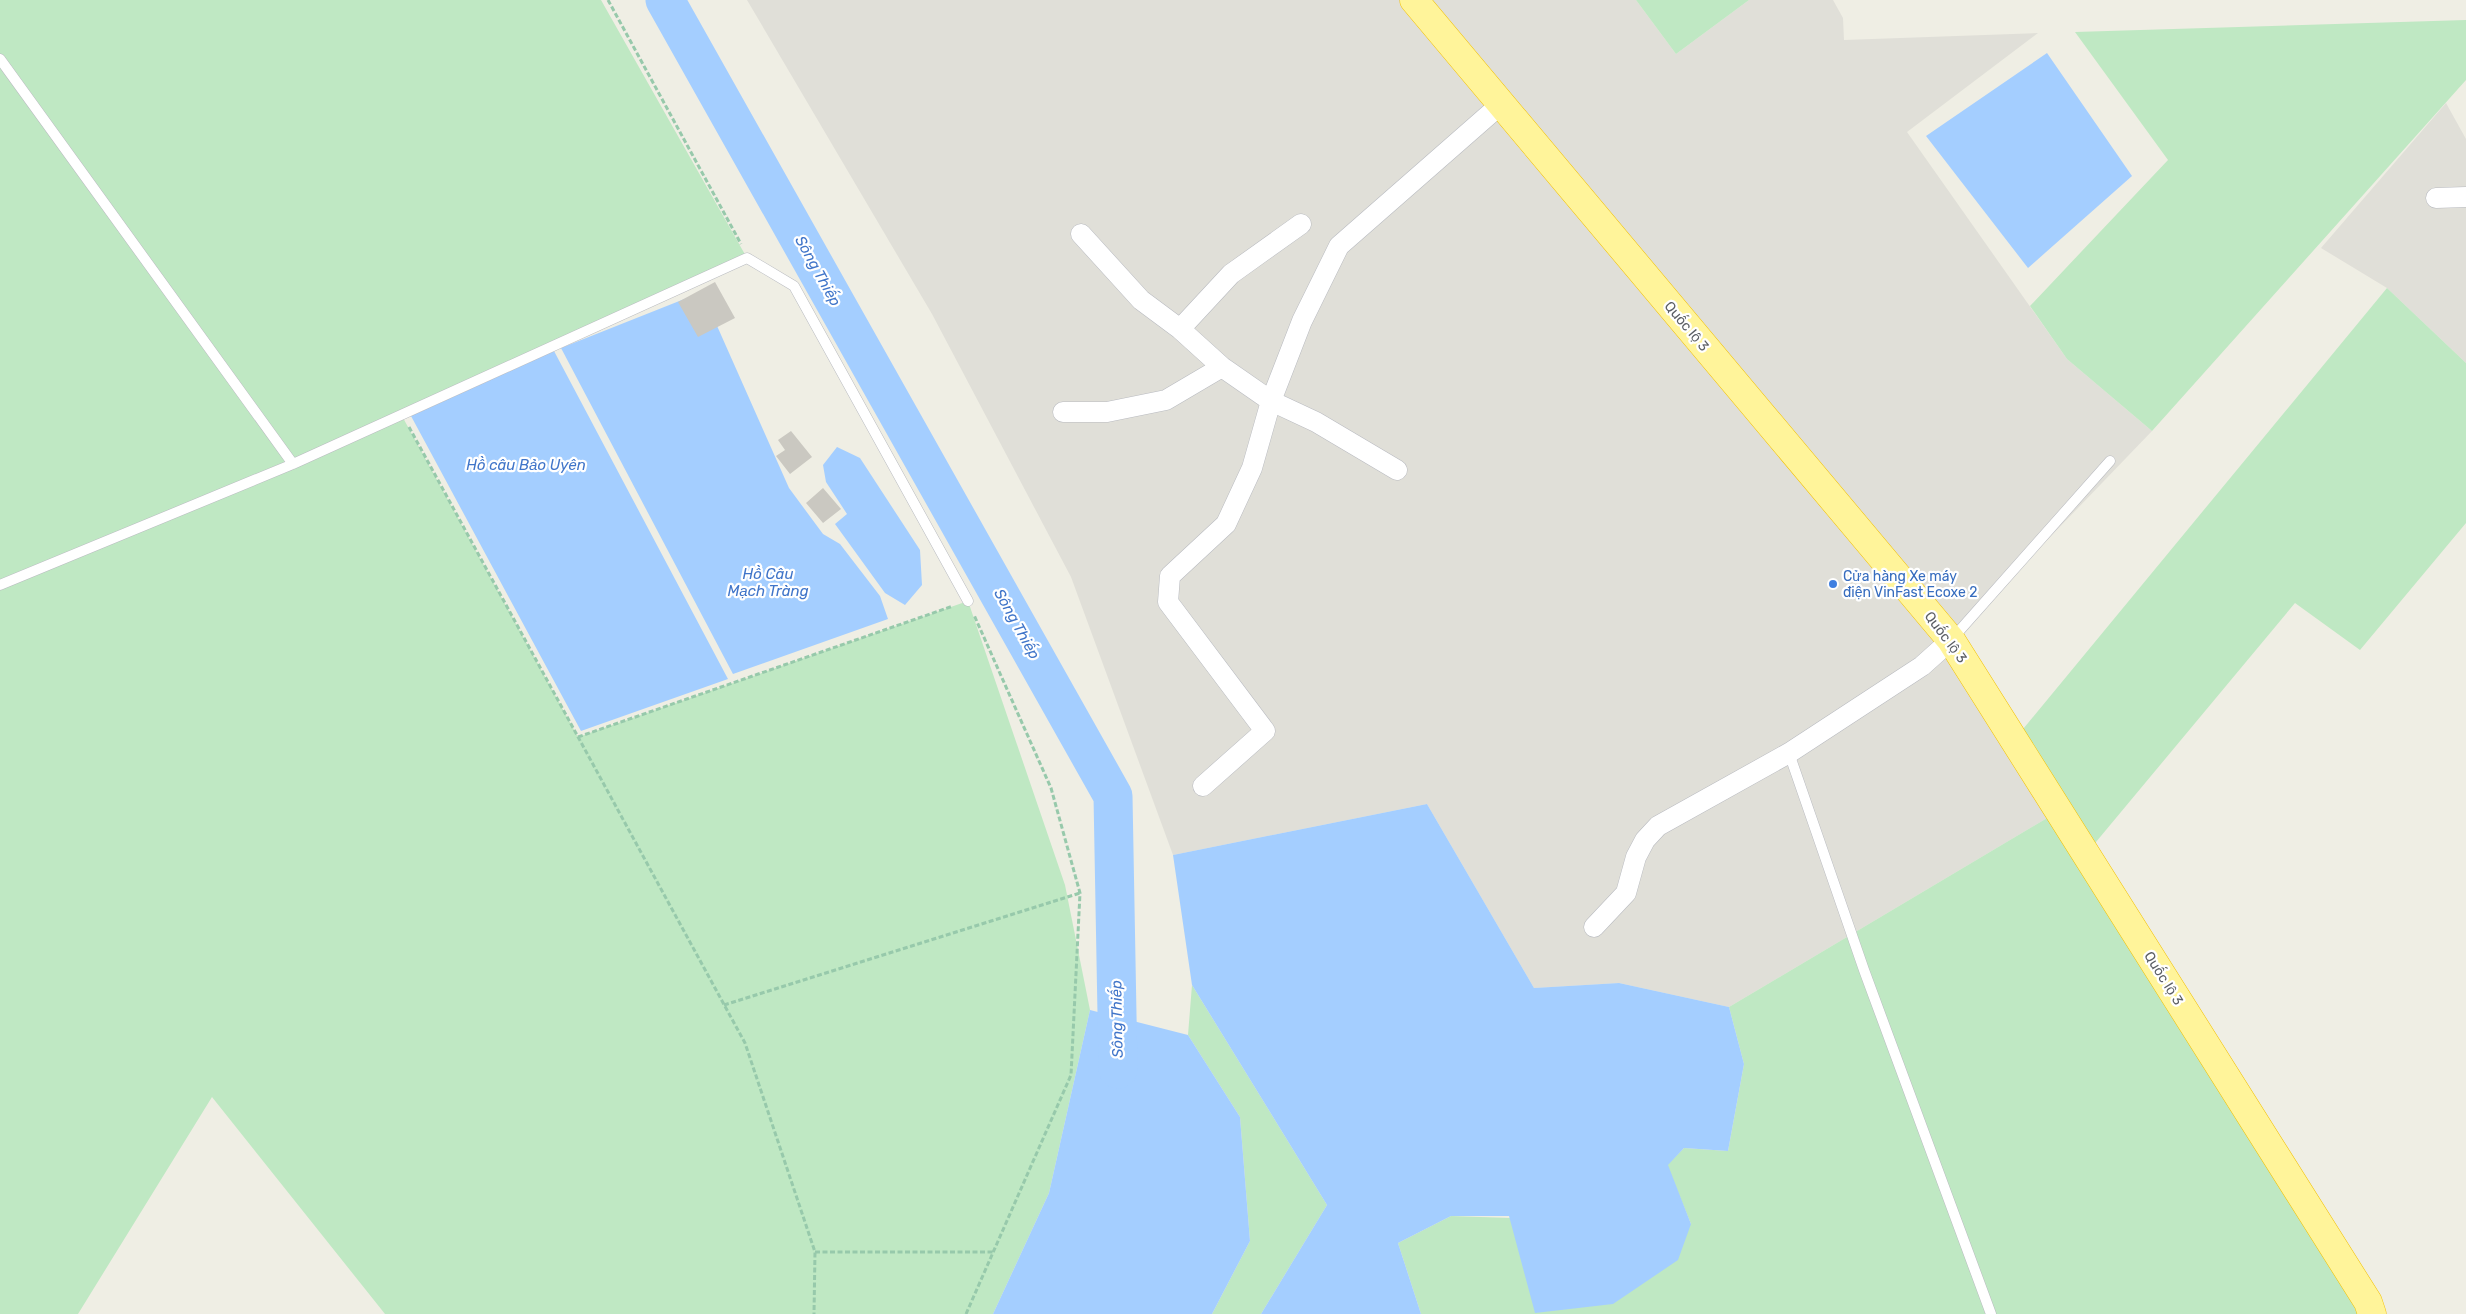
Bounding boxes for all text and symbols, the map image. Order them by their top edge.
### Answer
water label: Sông Thiếp [791,233,845,309]
street label: Quốc lộ 3 [1661,297,1713,355]
water label: Hồ câu Bảo Uyên [466,456,586,474]
water label: Hồ Câu Mạch Tràng [727,565,809,600]
place label: Cửa hàng Xe máy điện VinFast Ecoxe 2 [1843,568,1977,601]
marker: Cửa hàng Xe máy điện VinFast Ecoxe 2 [1827,578,1839,590]
water label: Sông Thiếp [990,586,1044,662]
street label: Quốc lộ 3 [1921,608,1971,666]
street label: Quốc lộ 3 [2140,948,2188,1008]
water label: Sông Thiếp [1107,980,1127,1058]

